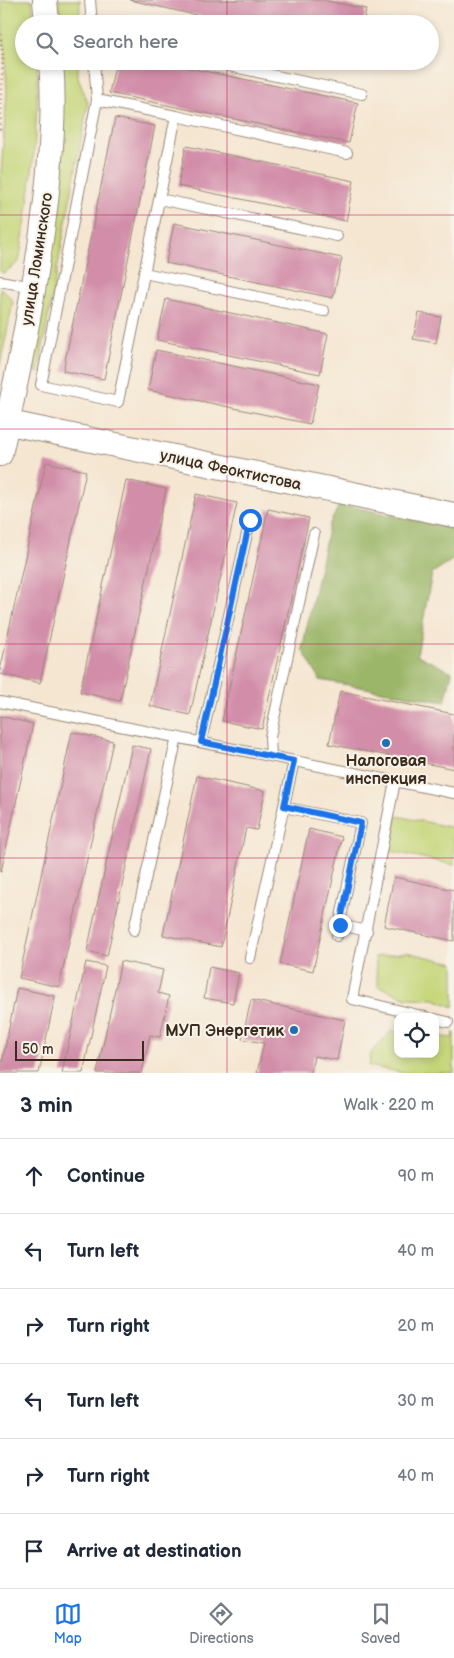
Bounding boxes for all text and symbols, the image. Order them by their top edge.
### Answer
search box [15,15,439,70]
icon: search [33,29,61,57]
text: Search here [73,31,178,54]
street label: улица Ломинского [18,191,57,327]
street label: улица Феоктистова [158,446,304,495]
route start [239,509,262,532]
marker: Налоговая инспекция [380,737,392,749]
place label: Налоговая инспекция [345,752,427,789]
route end [329,914,352,937]
map controls [394,1013,439,1058]
button: locate [394,1013,439,1058]
place label: МУП Энергетик [165,1022,284,1041]
marker: МУП Энергетик [288,1024,300,1036]
scale bar [15,1038,144,1061]
text: 50 m [22,1041,54,1058]
text: 3 min [20,1093,73,1118]
text: Walk · 220 m [344,1096,434,1115]
icon: ahead [20,1162,48,1190]
text: Continue [67,1165,145,1188]
text: 90 m [398,1167,434,1186]
icon: left [20,1237,48,1265]
text: Turn left [67,1240,139,1263]
text: 40 m [397,1242,434,1261]
icon: right [20,1312,48,1340]
text: Turn right [67,1315,150,1338]
text: 20 m [398,1317,434,1336]
icon: left [20,1387,48,1415]
text: Turn left [67,1390,139,1413]
text: 30 m [397,1392,434,1411]
icon: right [20,1462,48,1490]
text: Turn right [67,1465,150,1488]
text: 40 m [397,1467,434,1486]
icon: arrive [20,1537,48,1565]
text: Arrive at destination [67,1540,242,1563]
tab: Map [54,1600,82,1647]
tab: Directions [189,1600,254,1647]
tab: Saved [361,1600,400,1647]

